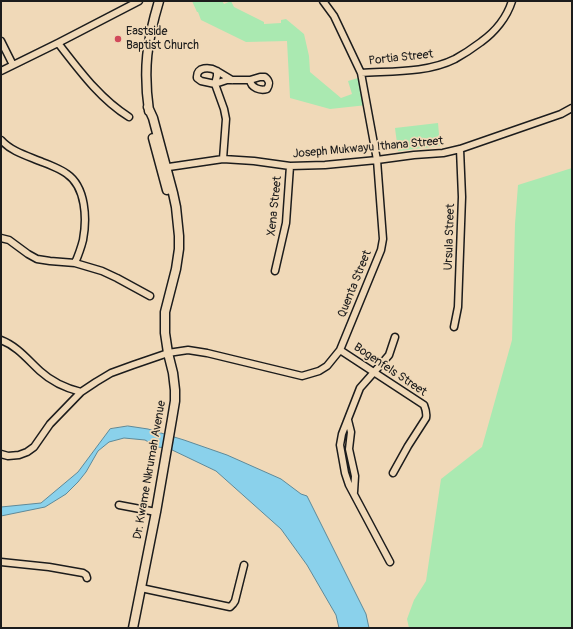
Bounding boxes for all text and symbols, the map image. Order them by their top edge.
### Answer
place label: Eastside Baptist Church [126,25,199,53]
marker: Eastside Baptist Church [113,34,123,44]
street label: Portia Street [368,47,434,69]
street label: Joseph Mukwayu Ithana Street [292,134,444,162]
street label: Xena Street [265,175,285,237]
street label: Ursula Street [442,203,458,271]
street label: Quenta Street [335,248,375,320]
street label: Bogenfels Street [351,340,429,400]
street label: Dr. Kwame Nkrumah Avenue [131,399,169,541]

